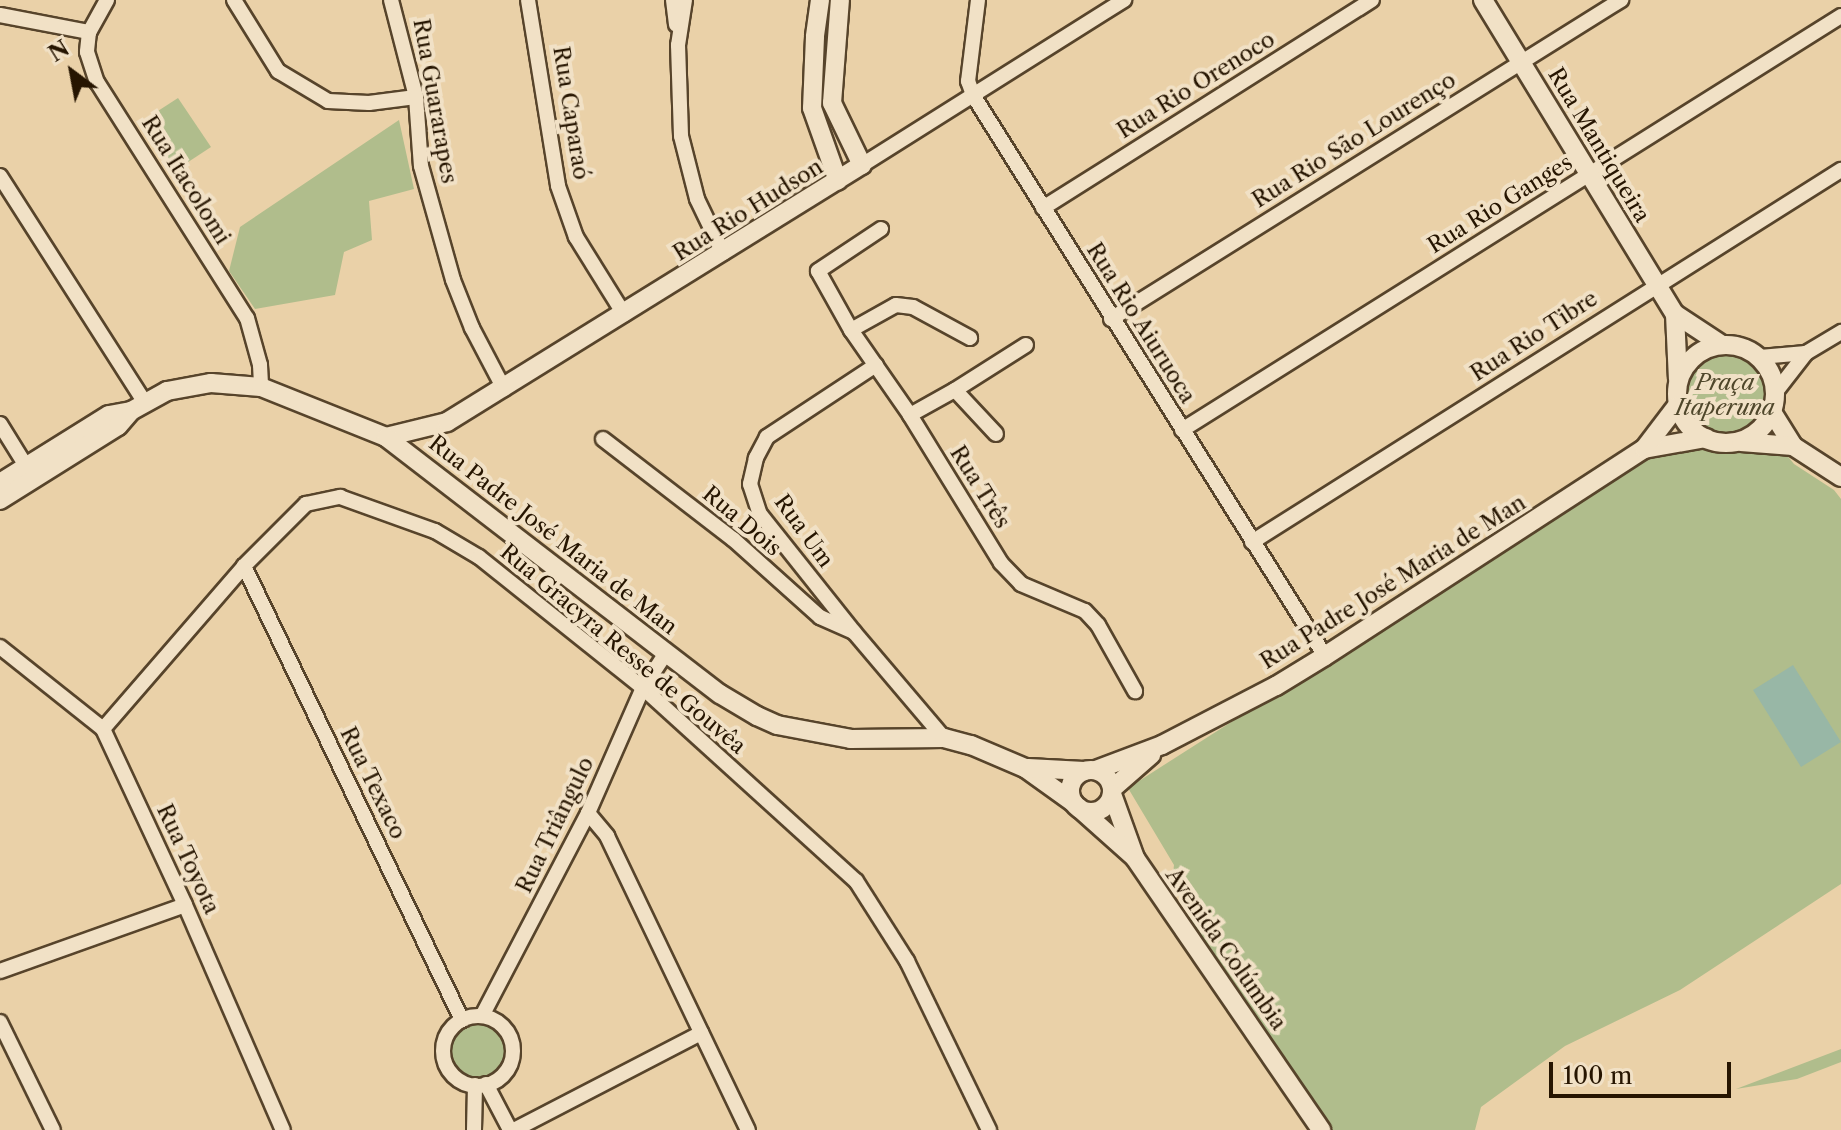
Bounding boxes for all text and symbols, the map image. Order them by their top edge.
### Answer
street label: Rua Guararapes [408,16,462,186]
street label: Rua Rio Orenoco [1112,26,1280,144]
north arrow [32,32,112,112]
text: N [44,35,74,68]
street label: Rua Caparaó [547,44,595,182]
street label: Rua Mantiqueira [1542,63,1656,227]
street label: Rua Rio São Lourenço [1247,67,1461,213]
street label: Rua Itacolomi [136,111,236,249]
street label: Rua Rio Ganges [1423,149,1577,259]
street label: Rua Rio Hudson [668,153,828,267]
street label: Rua Rio Aiuruoca [1081,237,1201,409]
street label: Rua Rio Tibre [1465,285,1603,387]
park label: Praça Itaperuna [1675,369,1775,420]
street label: Rua Padre José Maria de Man [423,430,683,640]
street label: Rua Três [944,441,1016,533]
street label: Rua Dois [697,480,787,562]
street label: Rua Um [769,489,839,573]
street label: Rua Padre José Maria de Man [1255,489,1531,675]
street label: Rua Gracyra Resse de Gouvêa [495,538,751,760]
street label: Rua Texaco [334,722,412,844]
street label: Rua Triângulo [511,752,599,898]
street label: Rua Toyota [151,800,225,918]
street label: Avenida Colúmbia [1160,863,1292,1035]
scale bar [1553,1046,1735,1096]
text: 100 m [1563,1061,1632,1090]

